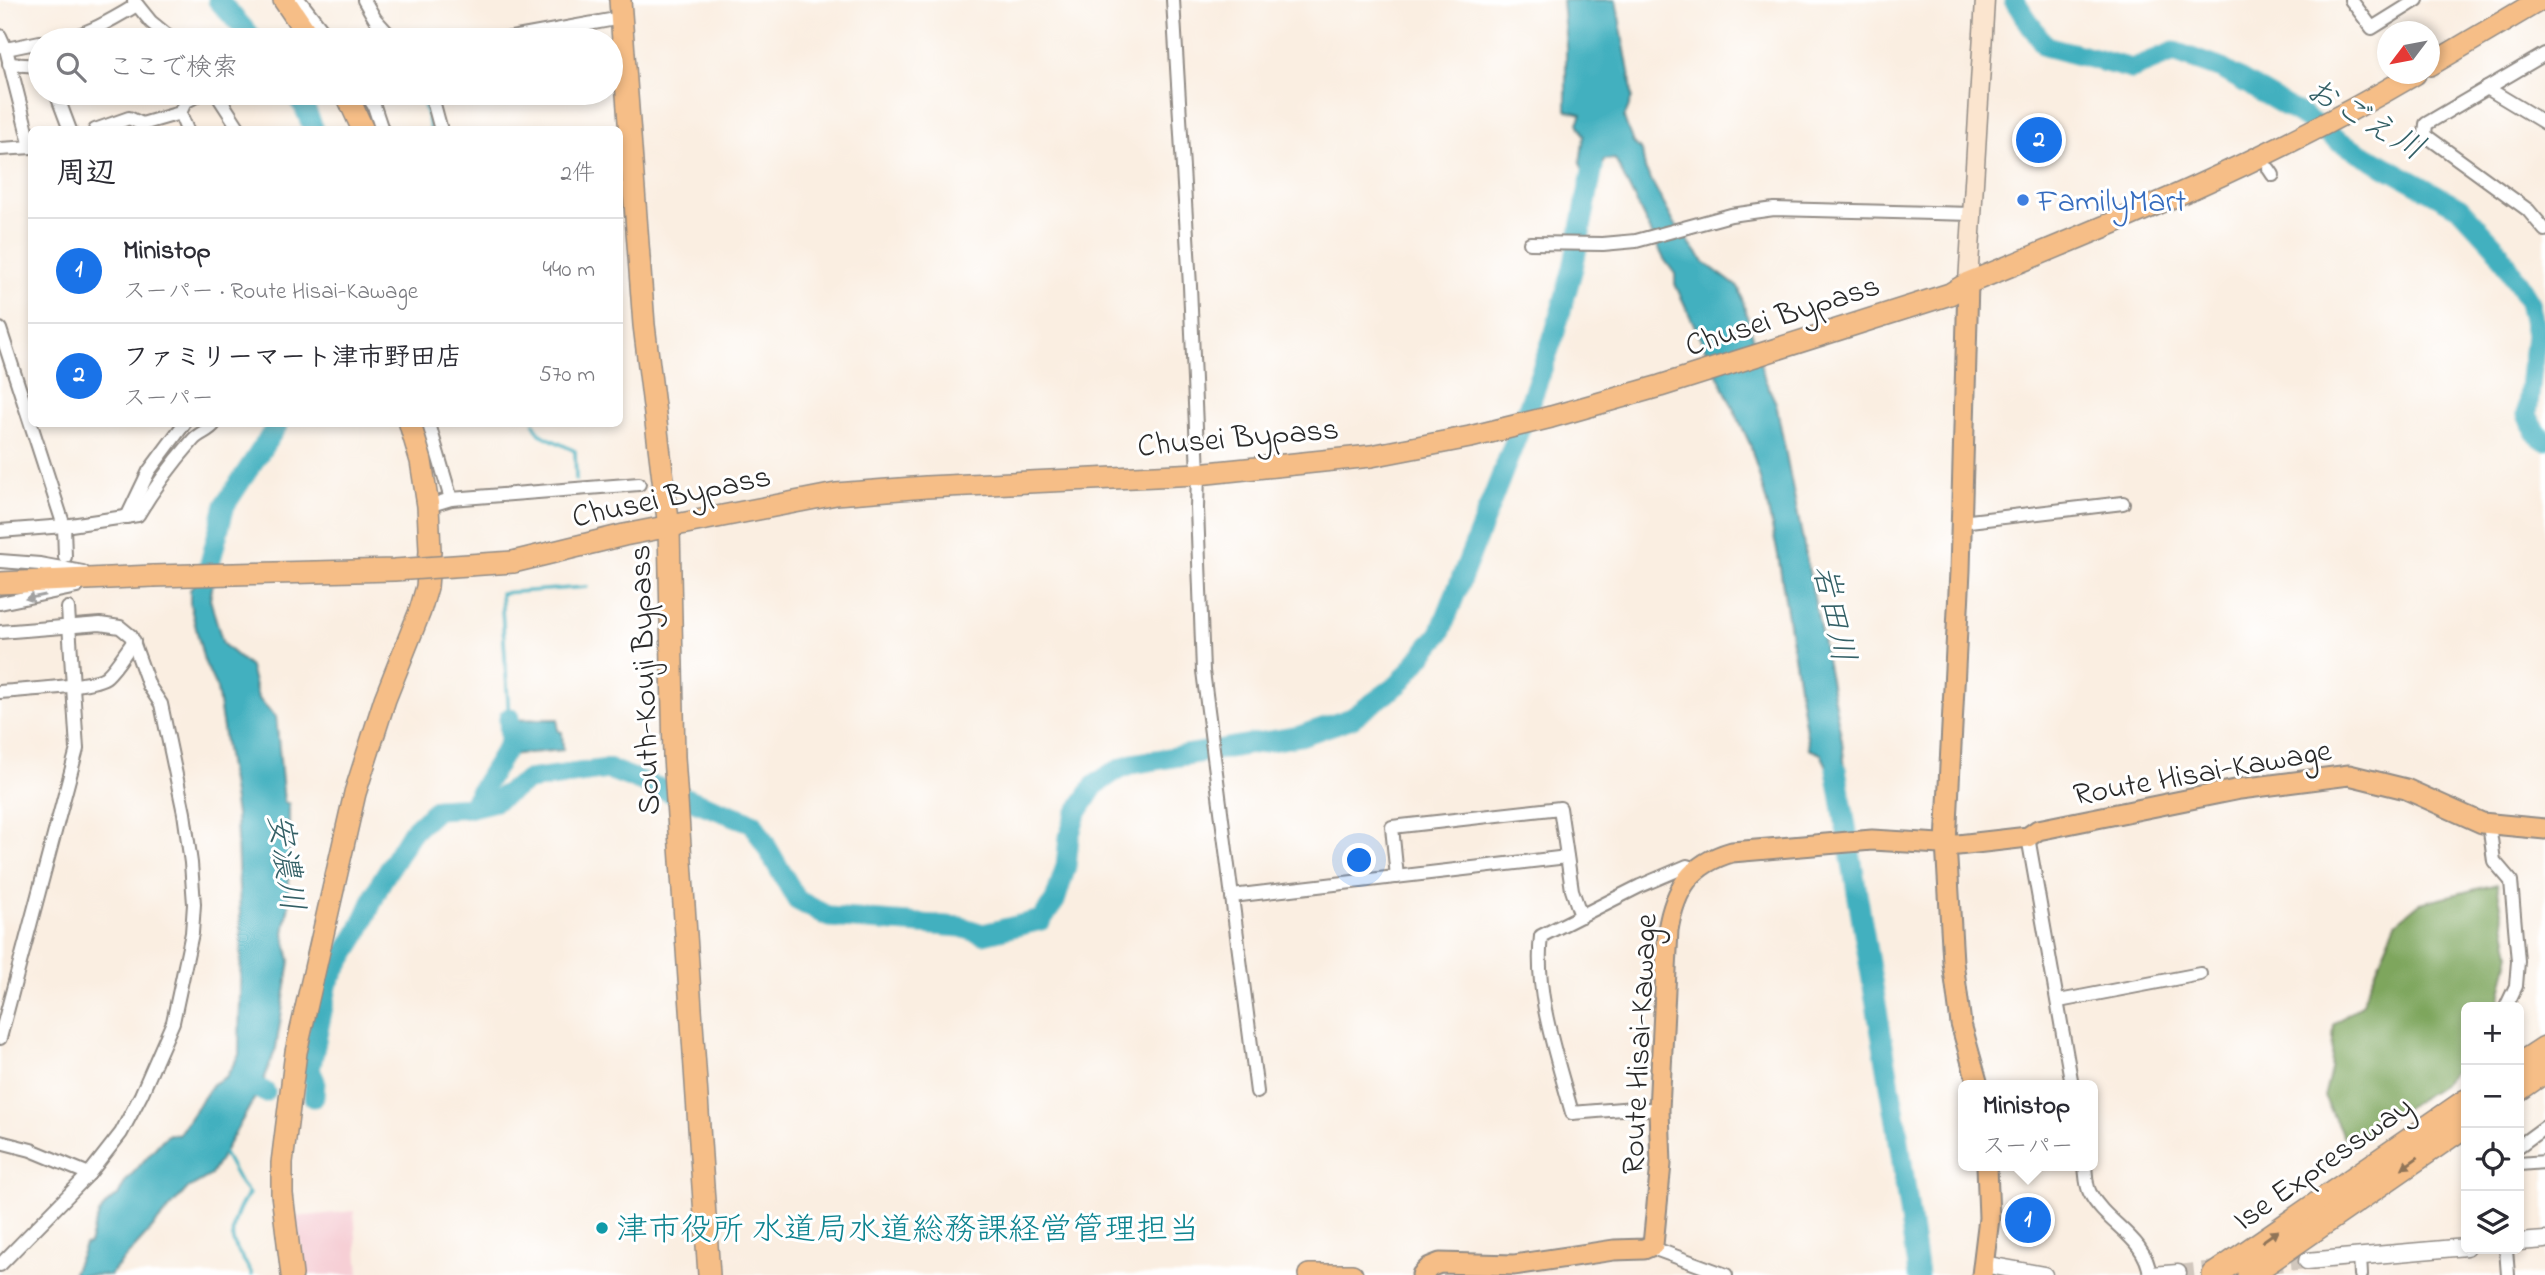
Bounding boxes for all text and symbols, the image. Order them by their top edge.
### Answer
north arrow [2377,21,2440,84]
search box [28,28,623,105]
icon: search [52,48,90,86]
text: ここで検索 [108,50,238,88]
water label: おごえ川 [2295,67,2433,174]
pin: 2 [2016,114,2062,166]
text: 周辺 [56,153,116,197]
text: 2件 [561,158,595,191]
place label: FamilyMart [2036,180,2186,227]
marker: FamilyMart [2015,192,2031,208]
text: Ministop [123,233,211,271]
text: 1 [75,254,83,287]
text: 440 m [543,254,595,287]
street label: Chusei Bypass [1680,264,1886,371]
text: スーパー · Route Hisai-Kawage [123,276,418,309]
text: ファミリーマート津市野田店 [123,340,462,378]
text: 2 [73,359,85,392]
text: 570 m [539,359,595,392]
text: スーパー [123,383,214,416]
street label: Chusei Bypass [1136,407,1341,472]
street label: Chusei Bypass [568,454,775,542]
street label: South-Kouji Bypass [618,544,675,816]
water label: 岩田川 [1798,560,1866,667]
one-way arrow [24,591,46,602]
street label: Route Hisai-Kawage [2070,729,2336,820]
water label: 安濃川 [253,810,315,915]
your location [1342,843,1376,877]
street label: Route Hisai-Kawage [1611,912,1672,1176]
map controls [2461,1002,2524,1254]
button: + [2461,1002,2524,1065]
button: − [2461,1065,2524,1128]
popup [1958,1080,2098,1171]
street label: Ise Expressway [2224,1085,2424,1244]
text: Ministop [1982,1088,2070,1126]
button: locate [2461,1128,2524,1191]
text: スーパー [1982,1131,2074,1164]
one-way arrow [2401,1156,2419,1170]
button: layers [2461,1191,2524,1254]
pin: 1 [2005,1194,2051,1246]
place label: 津市役所 水道局水道総務課経営管理担当 [616,1208,1200,1255]
marker: 津市役所 水道局水道総務課経営管理担当 [594,1220,610,1236]
one-way arrow [2261,1229,2279,1243]

